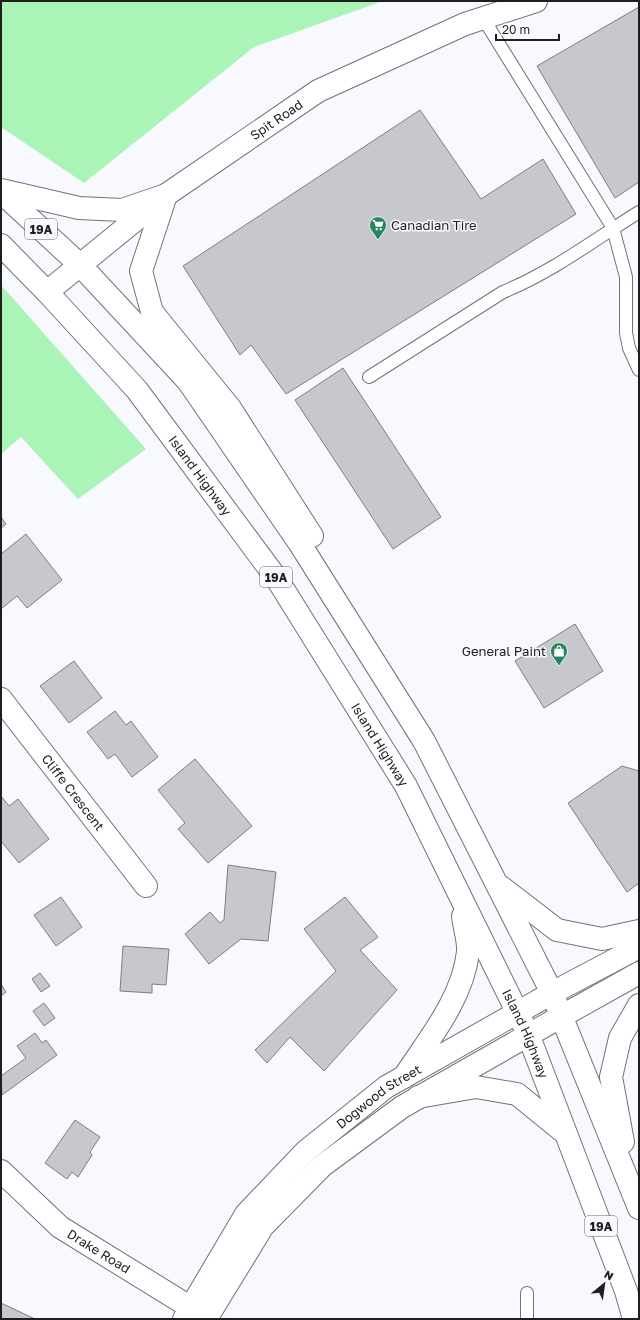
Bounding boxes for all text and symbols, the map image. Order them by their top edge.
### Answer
scale bar [496,16,559,42]
text: 20 m [502,22,530,37]
street label: Spit Road [247,96,305,143]
supermarket icon: Canadian Tire [368,215,388,240]
place label: Canadian Tire [391,217,477,233]
road number: 19A [25,219,57,239]
street label: Island Highway [165,432,236,519]
road number: 19A [260,567,292,587]
shop icon: General Paint [549,641,569,666]
place label: General Paint [462,643,546,659]
street label: Island Highway [348,700,413,790]
street label: Cliffe Crescent [39,751,108,834]
street label: Island Highway [499,986,552,1081]
street label: Dogwood Street [333,1061,424,1132]
road number: 19A [585,1216,617,1236]
street label: Drake Road [64,1225,133,1276]
north arrow [584,1264,624,1304]
text: N [602,1267,616,1283]

